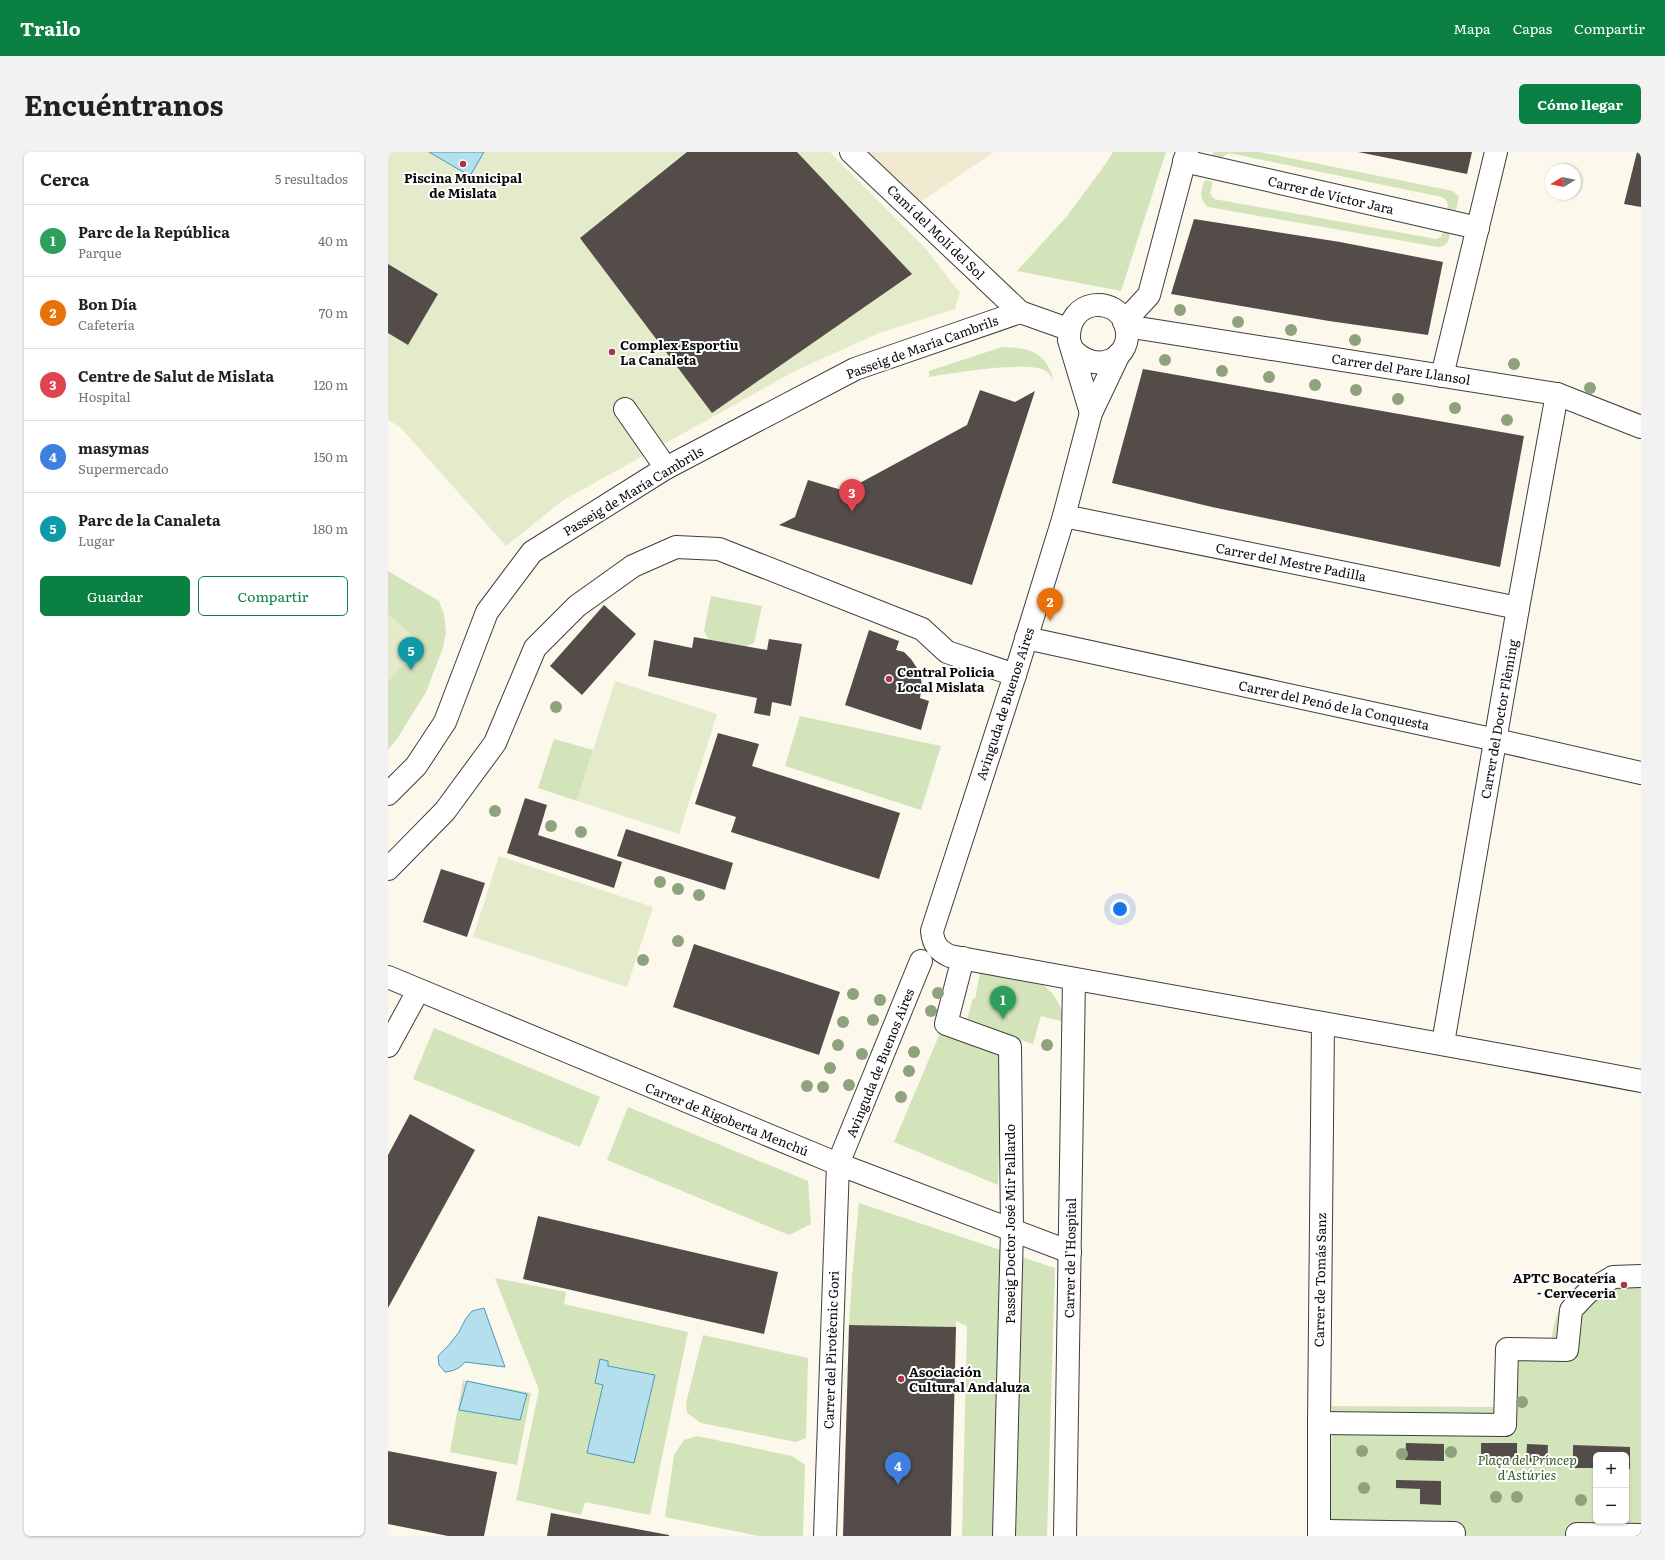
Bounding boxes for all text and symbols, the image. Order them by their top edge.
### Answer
text: Trailo [20,14,81,42]
text: Mapa [1453,18,1491,38]
text: Capas [1513,18,1552,38]
text: Compartir [1574,18,1645,38]
text: Encuéntranos [24,83,223,125]
button: Cómo llegar [1519,84,1641,124]
marker: Piscina Municipal de Mislata [458,159,468,169]
north arrow [1545,164,1581,200]
text: Cerca [40,166,89,191]
place label: Piscina Municipal de Mislata [404,168,522,202]
text: 5 resultados [275,169,348,188]
street label: Carrer de Víctor Jara [1266,171,1396,218]
street label: Camí del Molí del Sol [883,180,990,284]
text: Parc de la República [78,220,230,243]
text: 1 [50,231,56,250]
text: 40 m [318,231,348,250]
text: Parque [78,243,121,262]
text: Bon Día [78,292,137,315]
text: 2 [50,303,56,322]
text: 70 m [319,303,348,322]
street label: Passeig de María Cambrils [843,310,1001,383]
text: Cafetería [78,315,135,334]
place label: Complex Esportiu La Canaleta [620,335,739,369]
marker: Complex Esportiu La Canaleta [607,347,617,357]
street label: Carrer del Pare Llansol [1330,348,1472,389]
text: Centre de Salut de Mislata [78,364,274,387]
text: 3 [49,375,57,394]
text: 120 m [313,375,348,394]
text: Hospital [78,387,131,406]
text: masymas [78,436,149,459]
street label: Passeig de María Cambrils [559,441,707,540]
text: 4 [49,447,57,466]
text: 150 m [313,447,348,466]
text: Supermercado [78,459,169,478]
pin: 3 [839,479,865,512]
text: Parc de la Canaleta [78,508,221,531]
text: 5 [49,519,57,538]
text: 180 m [313,519,348,538]
text: Lugar [78,531,114,550]
street label: Carrer del Mestre Padilla [1214,538,1368,585]
button: Guardar [40,576,190,616]
button: Compartir [198,576,348,616]
pin: 2 [1037,588,1063,621]
street label: Avinguda de Buenos Aires [971,625,1038,783]
pin: 5 [398,637,424,670]
street label: Carrer del Doctor Flèming [1475,637,1522,800]
place label: Central Policia Local Mislata [897,662,995,696]
marker: Central Policia Local Mislata [884,674,894,684]
street label: Carrer del Penó de la Conquesta [1237,675,1431,734]
your location [1110,899,1130,919]
street label: Avinguda de Buenos Aires [841,985,918,1140]
pin: 1 [990,986,1016,1019]
street label: Carrer de Rigoberta Menchú [643,1077,812,1160]
street label: Passeig Doctor José Mir Pallardo [1000,1124,1019,1324]
street label: Carrer de l'Hospital [1059,1197,1080,1318]
street label: Carrer de Tomás Sanz [1309,1213,1330,1347]
place label: APTC Bocatería - Cerveceria [1513,1268,1616,1302]
street label: Carrer del Pirotècnic Gori [818,1270,843,1430]
marker: APTC Bocatería - Cerveceria [1619,1280,1629,1290]
place label: Asociación Cultural Andaluza [909,1362,1030,1396]
marker: Asociación Cultural Andaluza [896,1374,906,1384]
park label: Plaça del Príncep d'Astúries [1477,1450,1577,1484]
pin: 4 [885,1452,911,1485]
map controls [1593,1452,1629,1524]
button: + [1593,1452,1629,1488]
button: − [1593,1488,1629,1524]

